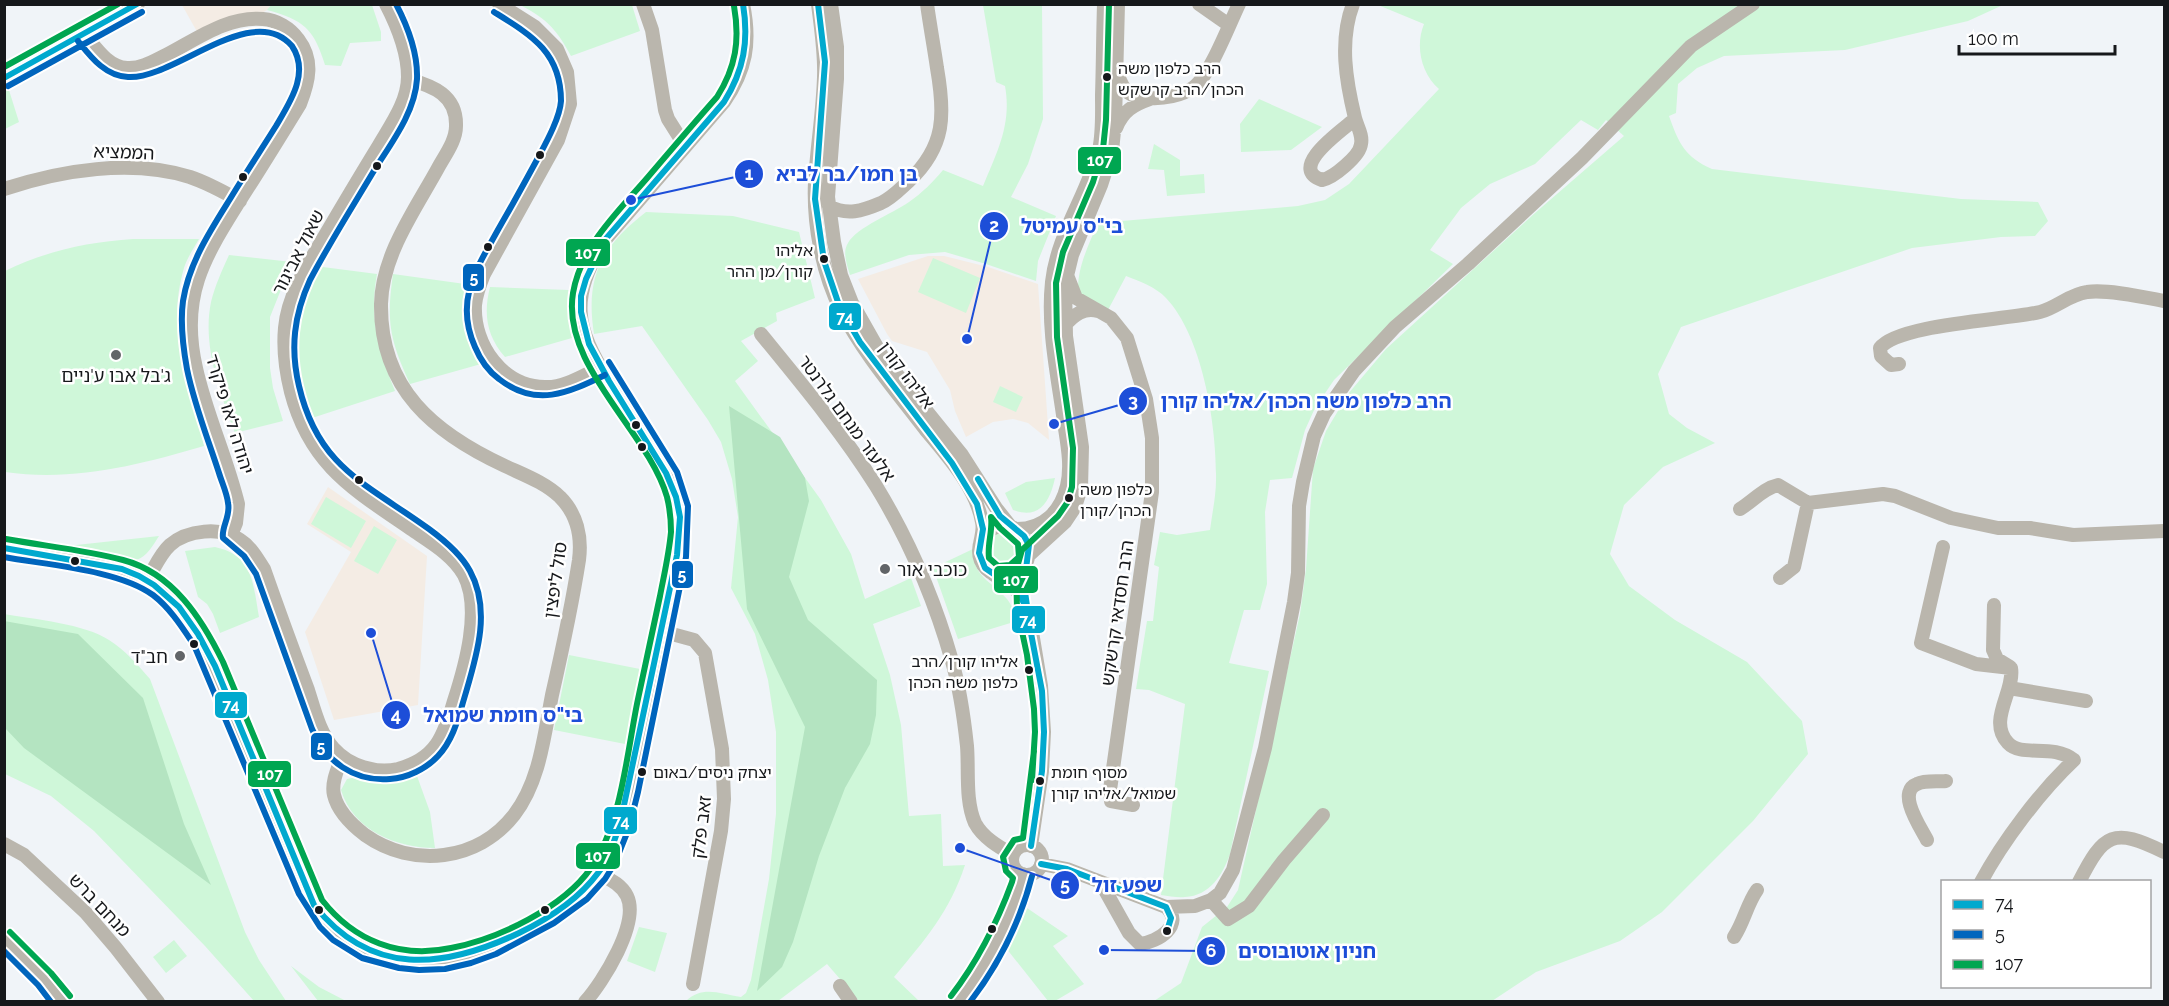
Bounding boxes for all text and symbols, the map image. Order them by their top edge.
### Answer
scale bar [1959,18,2115,56]
text: 100 m [1968,28,2019,49]
place label: הרב כלפון משה הכהן/הרב קרשקש [1118,59,1244,99]
marker: הרב כלפון משה הכהן/הרב קרשקש [1101,71,1113,83]
street label: הממציא [93,140,155,164]
line badge: 107 [1077,146,1122,175]
unlabelled marker [534,149,546,161]
text: 107 [1087,151,1113,170]
callout: בן חמו/בר לביא [734,155,930,193]
unlabelled marker [371,160,383,172]
text: בן חמו/בר לביא [776,162,918,186]
text: 1 [745,163,754,184]
unlabelled marker [237,171,249,183]
street label: שאול אביגור [268,206,328,298]
callout: בי"ס עמיטל [979,207,1135,245]
text: בי"ס עמיטל [1021,214,1123,238]
text: 2 [989,215,999,236]
line badge: 107 [565,238,611,267]
unlabelled marker [482,241,494,253]
place label: אליהו קורן/מן ההר [727,241,813,281]
text: 107 [575,244,601,263]
marker: אליהו קורן/מן ההר [818,253,830,265]
line badge: 5 [462,263,485,292]
text: 5 [470,268,479,287]
line badge: 74 [828,302,862,331]
text: 74 [836,308,854,327]
street label: אליהו קורן [875,337,939,413]
marker: ג'בל אבו ע'ניים [109,348,123,362]
street label: יהודה לאו פיקרד [202,351,258,477]
street label: אלעזר מנחם גלרנטר [794,351,900,485]
place label: ג'בל אבו ע'ניים [61,365,171,386]
callout: הרב כלפון משה הכהן/אליהו קורן [1118,382,1464,420]
text: הרב כלפון משה הכהן/אליהו קורן [1160,389,1452,413]
text: 3 [1128,390,1138,411]
unlabelled marker [630,419,642,431]
unlabelled marker [636,441,648,453]
unlabelled marker [353,474,365,486]
place label: כלפון משה הכהן/קורן [1080,480,1152,520]
marker: כלפון משה הכהן/קורן [1063,492,1075,504]
street label: הרב חסדאי קרשקש [1096,539,1138,687]
street label: סול ליפצין [539,540,571,620]
unlabelled marker [69,555,81,567]
place label: כוכבי אור [897,559,967,580]
line badge: 5 [671,560,694,589]
marker: כוכבי אור [878,562,892,576]
text: 5 [678,565,687,584]
line badge: 107 [993,565,1039,594]
text: 107 [1003,571,1029,590]
line badge: 74 [1011,605,1046,634]
text: 74 [1019,611,1037,630]
unlabelled marker [188,638,200,650]
place label: חב"ד [131,646,168,667]
marker: חב"ד [173,649,187,663]
place label: אליהו קורן/הרב כלפון משה הכהן [908,652,1018,692]
marker: אליהו קורן/הרב כלפון משה הכהן [1023,664,1035,676]
line badge: 74 [214,691,248,719]
text: 74 [222,696,240,715]
callout: בי"ס חומת שמואל [381,696,594,734]
text: בי"ס חומת שמואל [423,703,583,727]
text: 4 [391,704,401,725]
line badge: 5 [310,732,333,761]
text: 5 [317,737,326,756]
line badge: 107 [247,760,292,788]
place label: יצחק ניסים/באום [653,763,772,782]
place label: מסוף חומת שמואל/אליהו קורן [1051,763,1176,803]
text: 107 [257,765,283,784]
marker: יצחק ניסים/באום [636,766,648,778]
marker: מסוף חומת שמואל/אליהו קורן [1034,775,1046,787]
street label: זאב פלק [687,794,715,860]
line badge: 74 [603,806,638,835]
text: 74 [612,812,630,831]
line badge: 107 [575,842,621,870]
text: 107 [585,847,611,866]
callout: שפע זול [1050,866,1174,904]
street label: מנחם ברש [65,869,135,941]
text: שפע זול [1092,873,1162,897]
text: 5 [1060,874,1070,895]
legend [1941,880,2151,988]
text: 74 [1995,893,2014,914]
unlabelled marker [313,904,325,916]
unlabelled marker [539,904,551,916]
unlabelled marker [986,923,998,935]
text: 5 [1995,923,2005,944]
unlabelled marker [1161,925,1173,937]
callout: חניון אוטובוסים [1196,932,1389,970]
text: חניון אוטובוסים [1238,939,1376,963]
text: 6 [1206,940,1217,961]
text: 107 [1995,953,2024,974]

